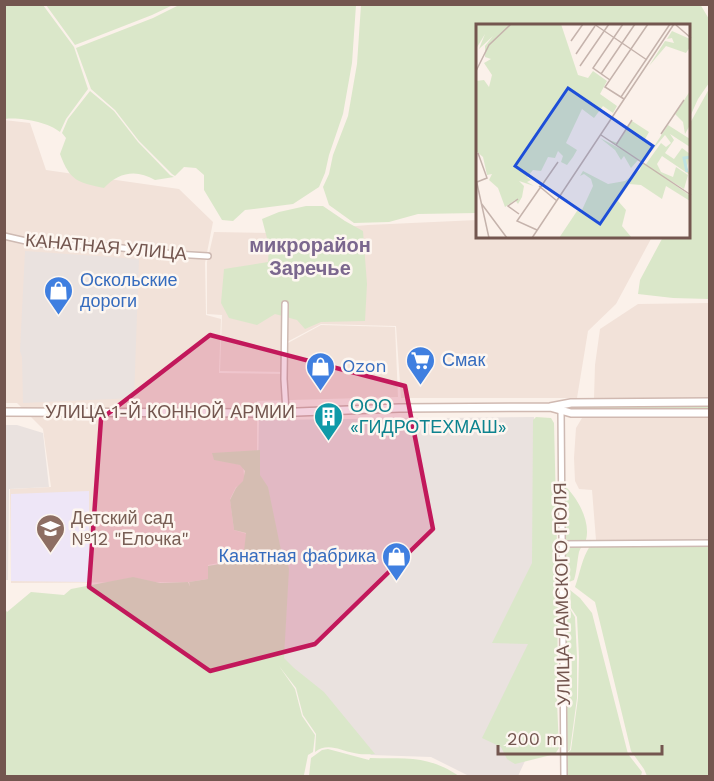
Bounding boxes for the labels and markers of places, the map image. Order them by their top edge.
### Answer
place label: Оскольские дороги [80,269,178,311]
shop icon: Оскольские дороги [43,274,75,316]
supermarket icon: Смак [405,344,437,386]
place label: Смак [442,349,485,370]
shop icon: Ozon [305,350,337,392]
place label: Ozon [342,355,387,376]
place label: ООО «ГИДРОТЕХМАШ» [350,395,507,437]
building icon: ООО «ГИДРОТЕХМАШ» [313,400,345,442]
place label: Детский сад №12 "Елочка" [71,507,189,549]
school or university icon: Детский сад №12 "Елочка" [34,512,66,554]
shop icon: Канатная фабрика [381,540,413,582]
place label: Канатная фабрика [218,545,377,566]

